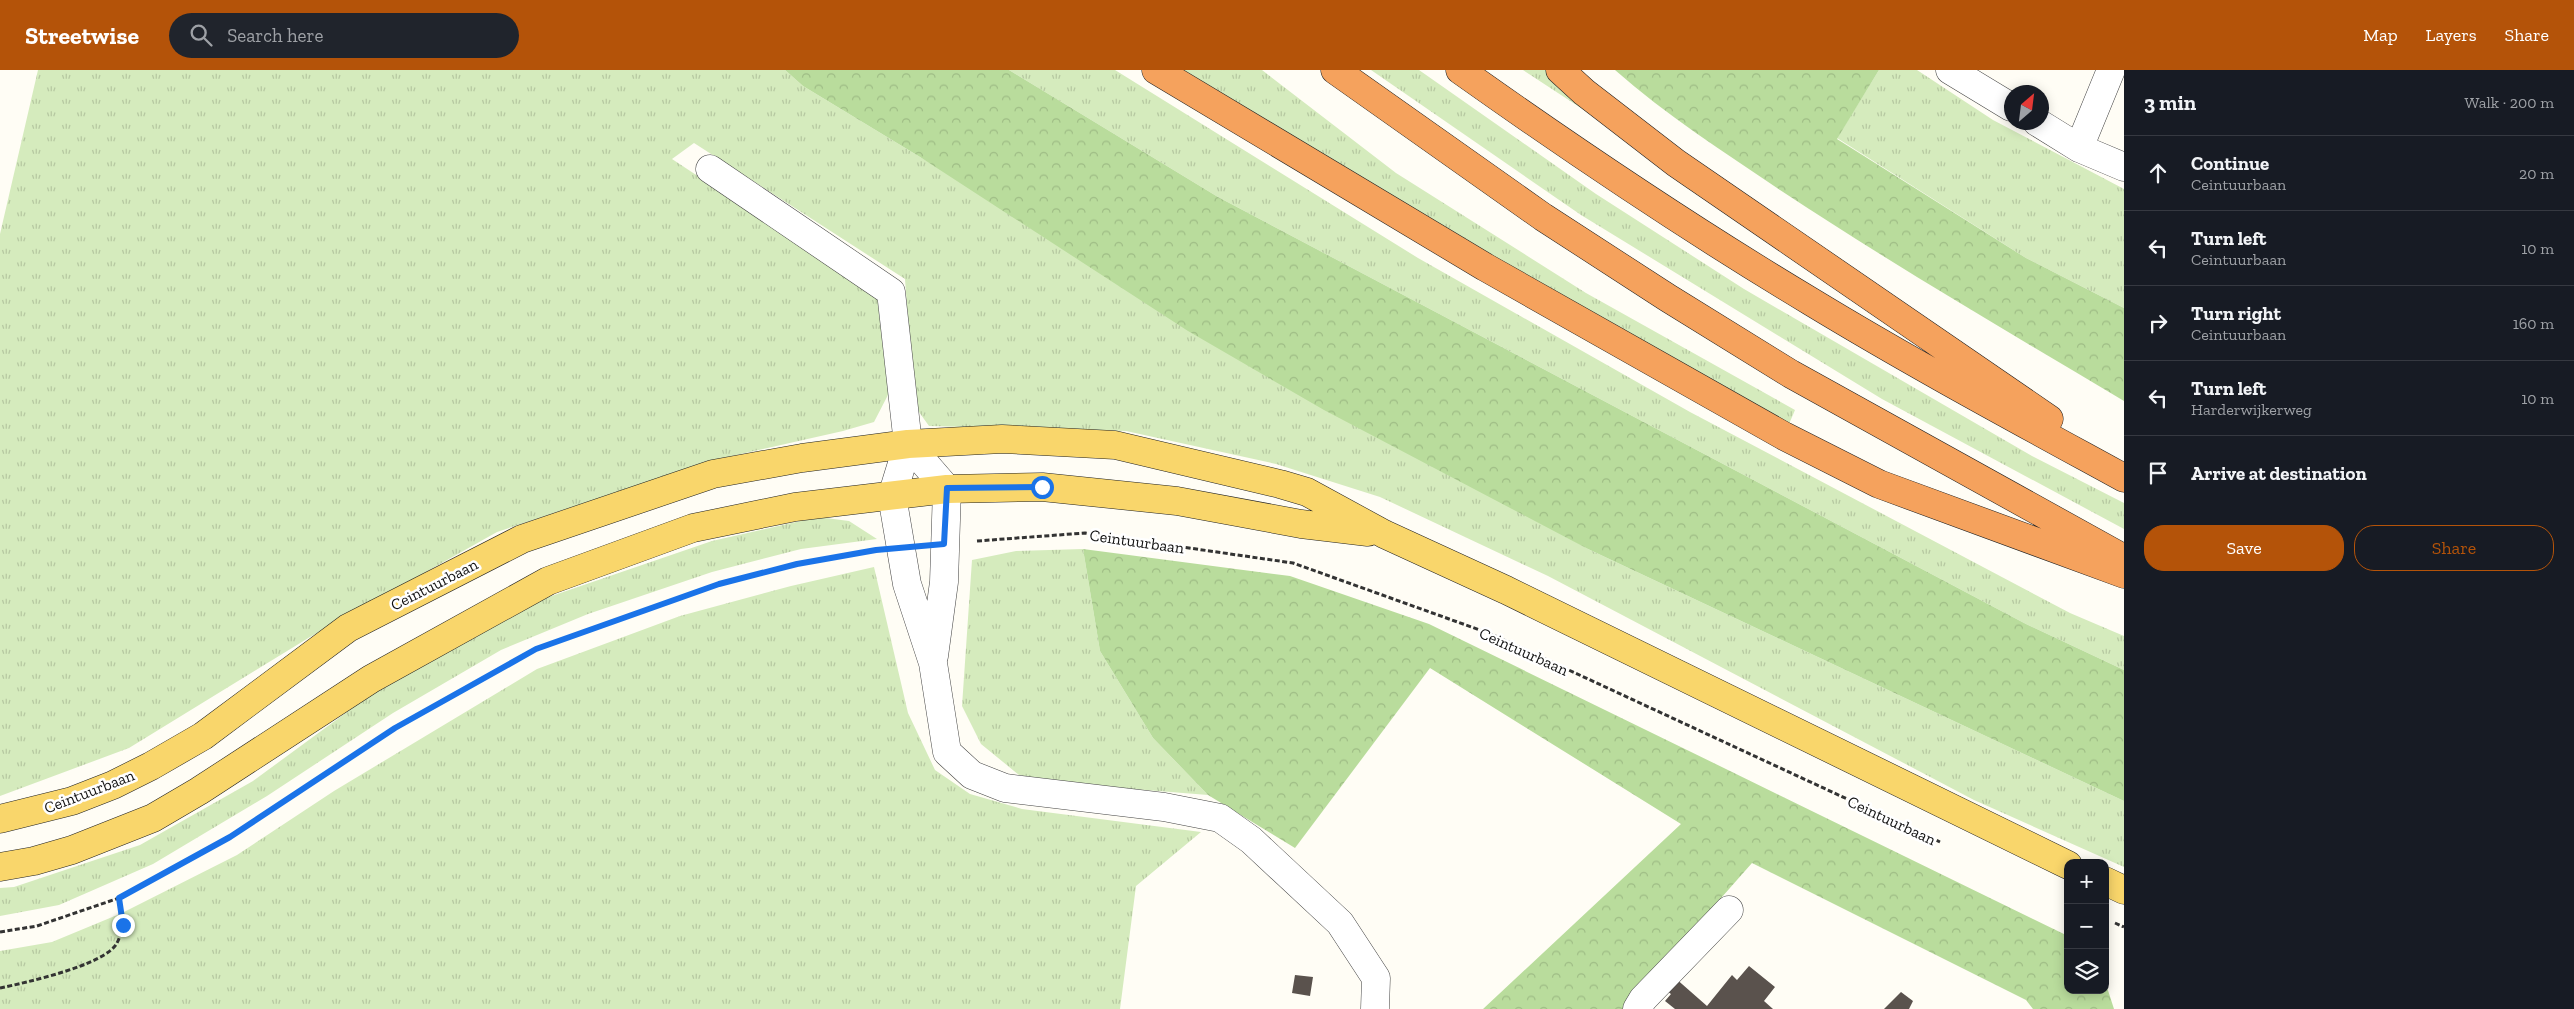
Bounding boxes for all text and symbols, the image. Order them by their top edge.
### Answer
search box [169,13,519,58]
text: Streetwise [25,21,139,50]
icon: search [187,21,215,49]
text: Search here [227,24,323,47]
text: Map [2363,24,2398,46]
text: Layers [2426,24,2477,46]
text: Share [2505,24,2549,46]
north arrow [2004,85,2049,130]
text: 3 min [2144,90,2196,115]
text: Walk · 200 m [2465,93,2554,112]
text: Continue [2191,152,2269,175]
icon: ahead [2144,159,2172,187]
text: 20 m [2519,164,2554,183]
text: Ceintuurbaan [2191,175,2286,194]
text: Turn left [2191,227,2266,250]
icon: left [2144,234,2172,262]
text: 10 m [2521,239,2554,258]
text: Ceintuurbaan [2191,250,2286,269]
text: Turn right [2191,302,2281,325]
icon: right [2144,309,2172,337]
text: 160 m [2513,314,2554,333]
text: Ceintuurbaan [2191,325,2286,344]
text: Turn left [2191,377,2266,400]
icon: left [2144,384,2172,412]
text: 10 m [2521,389,2554,408]
text: Harderwijkerweg [2191,400,2312,419]
icon: arrive [2144,459,2172,487]
text: Arrive at destination [2191,462,2367,485]
route start [1031,476,1054,499]
street label: Ceintuurbaan [1088,525,1186,558]
button: Save [2144,525,2344,571]
button: Share [2354,525,2554,571]
street label: Ceintuurbaan [387,554,482,615]
street label: Ceintuurbaan [1476,623,1572,680]
street label: Ceintuurbaan [41,765,138,817]
street label: Ceintuurbaan [1845,792,1940,850]
map controls [2064,859,2109,994]
button: + [2064,859,2109,904]
button: − [2064,904,2109,949]
route end [112,914,135,937]
button: layers [2064,949,2109,994]

